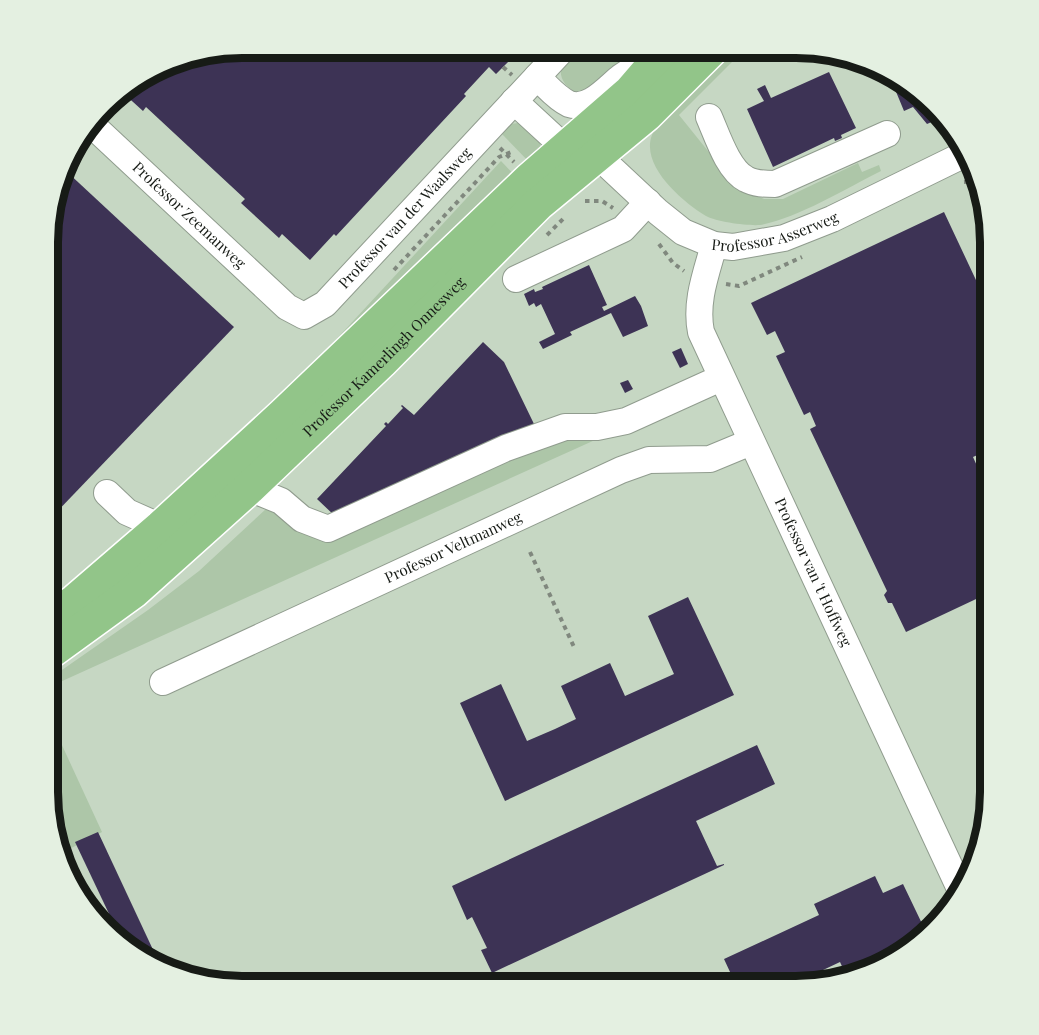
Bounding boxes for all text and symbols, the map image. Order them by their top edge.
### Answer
street label: Professor van der Waalsweg [334,143,475,292]
street label: Professor Zeemanweg [129,157,251,273]
street label: Professor Asserweg [710,206,841,256]
street label: Professor Kamerlingh Onnesweg [298,272,469,441]
street label: Professor van 't Hoffweg [770,494,857,650]
street label: Professor Veltmanweg [381,506,525,587]

